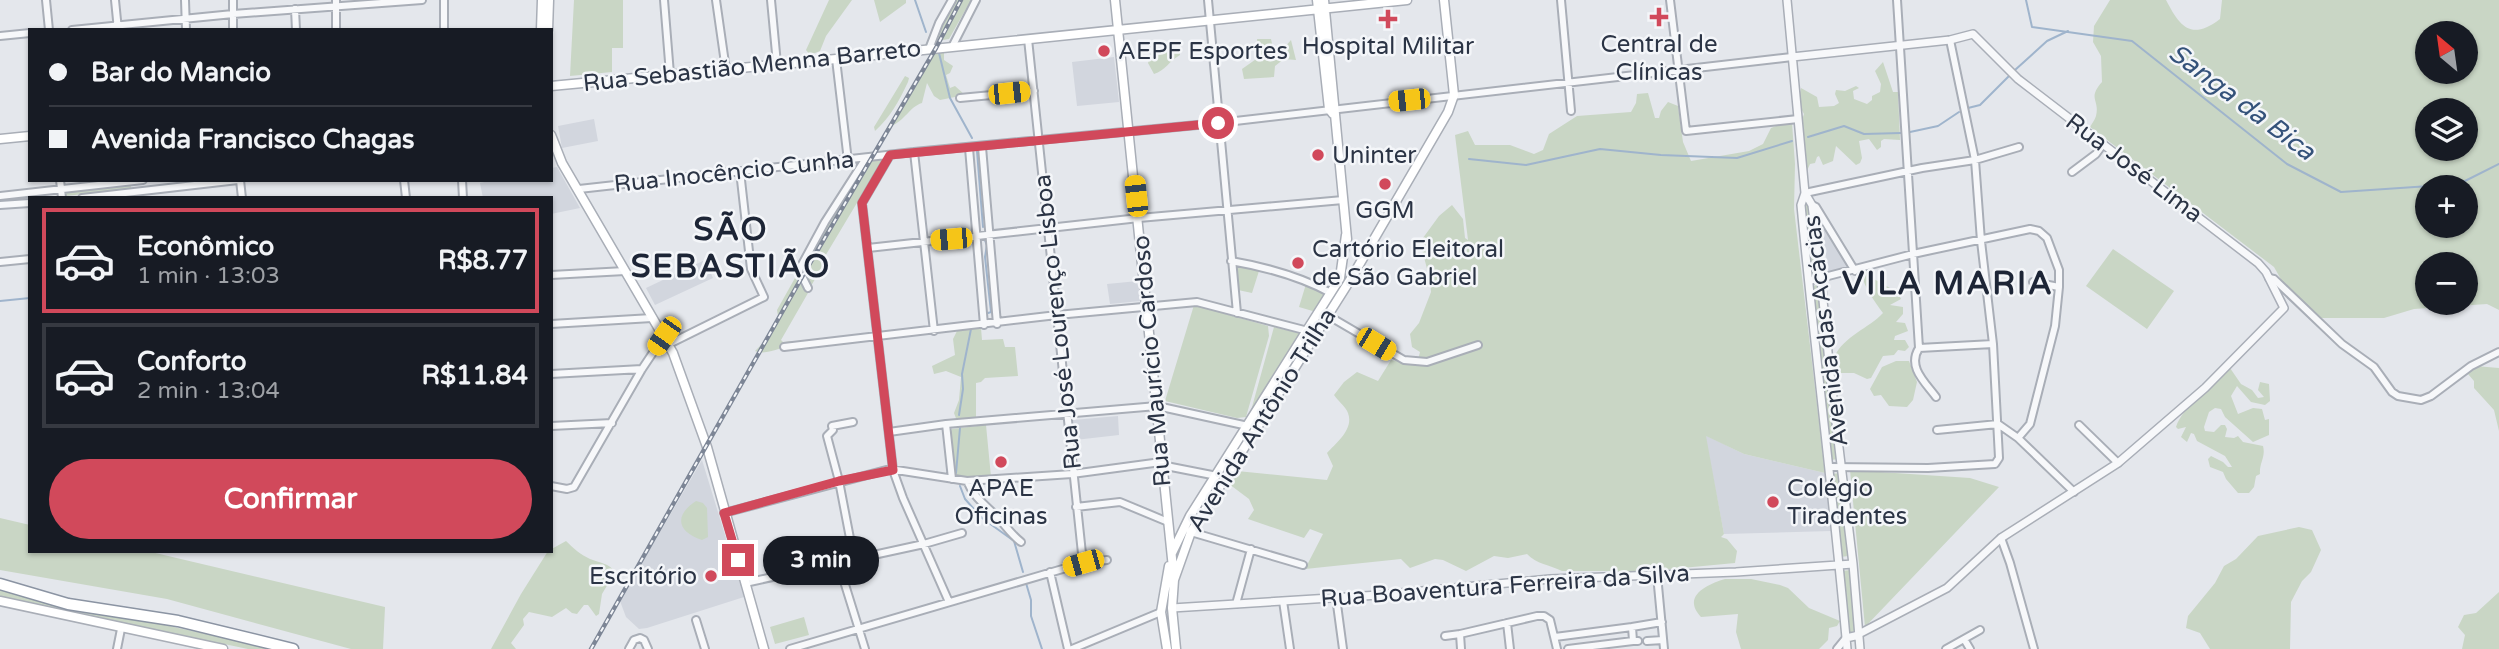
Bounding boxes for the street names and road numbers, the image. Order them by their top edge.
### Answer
street label: Rua Sebastião Menna Barreto [581,34,923,98]
street label: Rua José Lima [2060,107,2208,229]
street label: Rua Inocêncio Cunha [612,145,856,199]
street label: Rua José Lourenço Lisboa [1028,173,1088,471]
street label: Avenida das Acácias [1797,214,1855,448]
street label: Rua Maurício Cardoso [1127,234,1177,488]
street label: Avenida Antônio Trilha [1181,303,1343,537]
street label: Rua Boaventura Ferreira da Silva [1319,559,1691,613]

